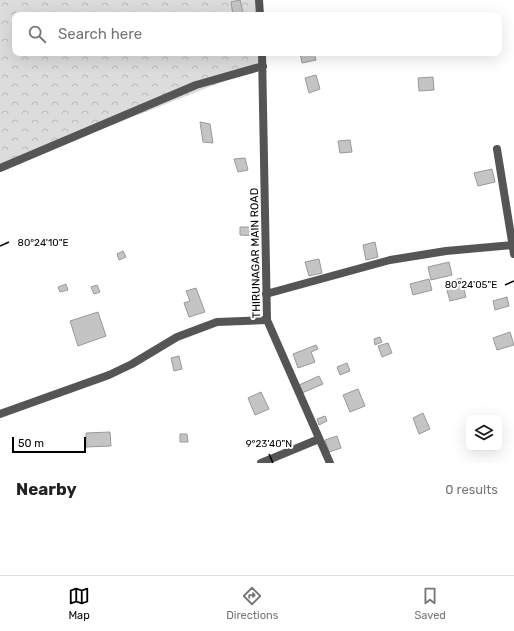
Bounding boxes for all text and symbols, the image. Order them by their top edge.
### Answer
search box [12,12,502,56]
icon: search [26,23,48,45]
text: Search here [58,25,142,43]
street label: THIRUNAGAR MAIN ROAD [248,188,263,318]
text: 80°24'10"E [18,237,68,249]
text: 80°24'05"E [445,279,497,291]
map controls [466,415,502,451]
button: layers [466,415,502,451]
scale bar [12,435,86,454]
text: 50 m [18,437,44,450]
text: 9°23'40"N [246,438,292,450]
text: Nearby [16,479,77,499]
text: 0 results [445,482,498,497]
tab: Map [68,585,90,622]
tab: Directions [226,585,278,622]
tab: Saved [415,585,446,622]

